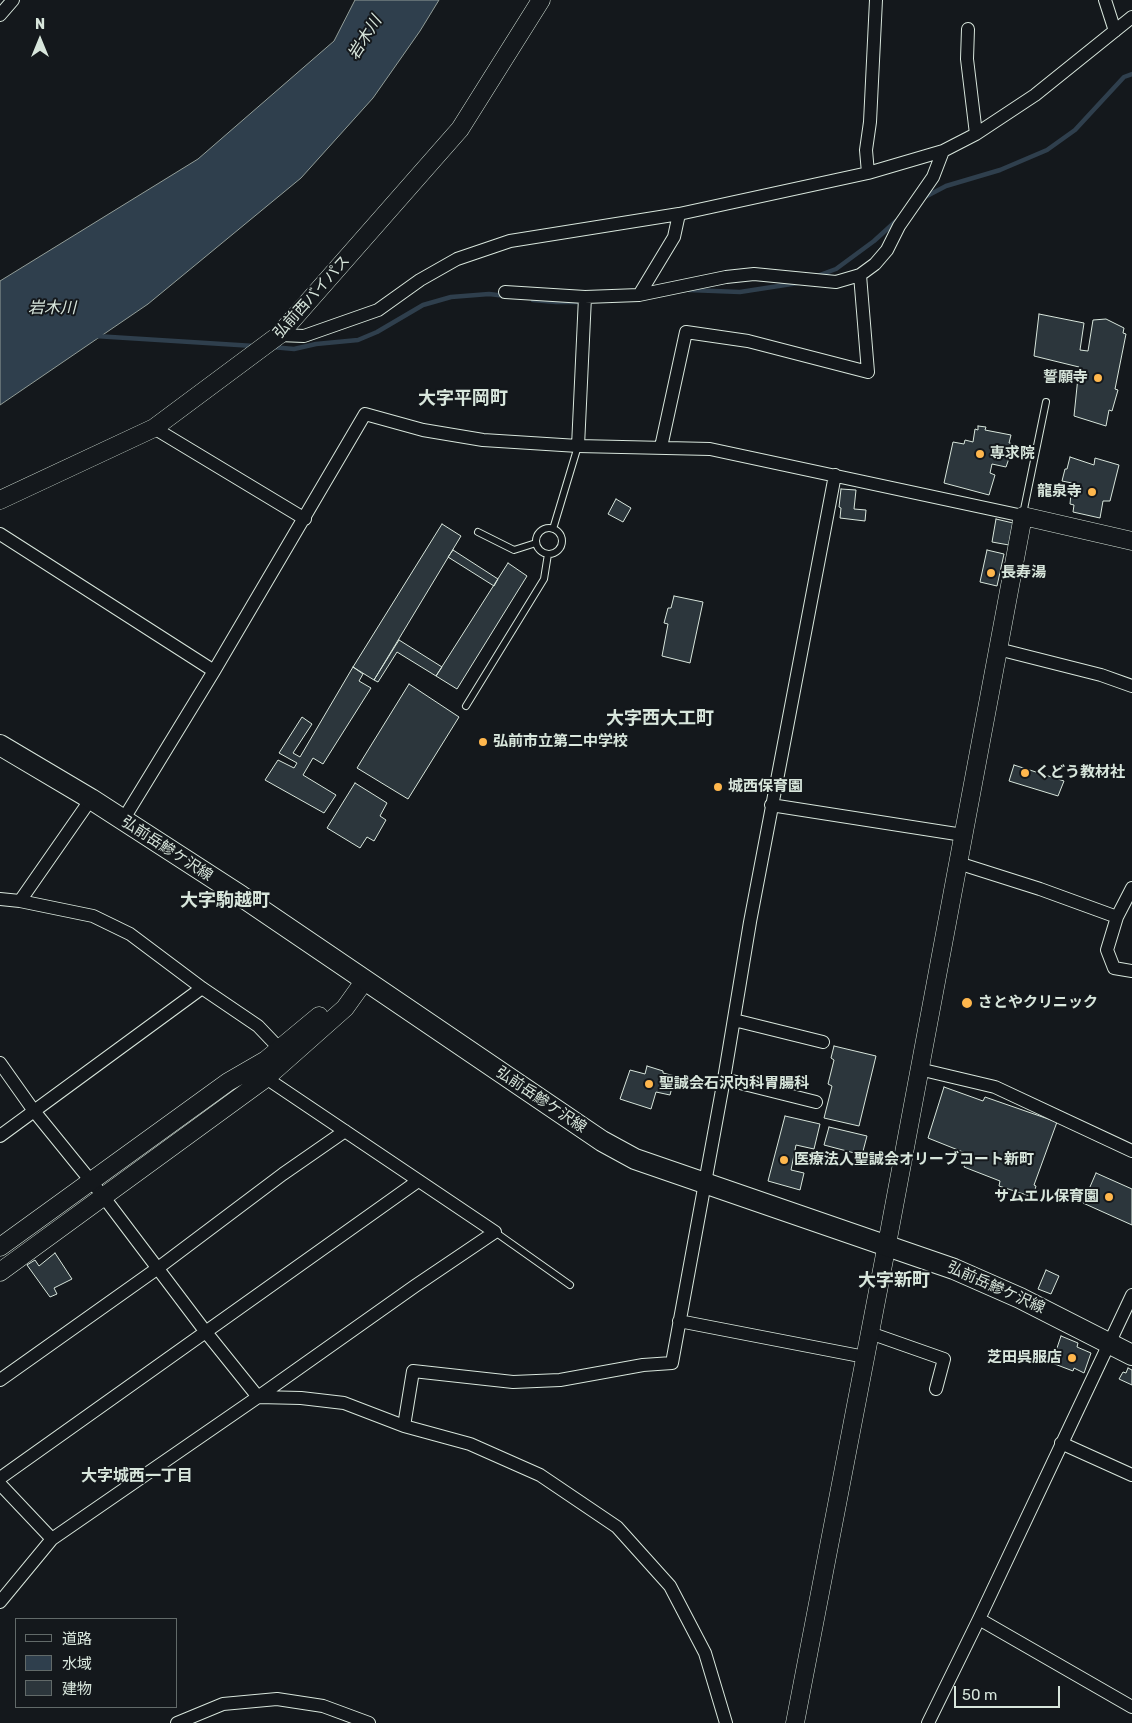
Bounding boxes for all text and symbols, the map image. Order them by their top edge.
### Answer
water label: 岩木川 [344,13,386,63]
north arrow [15,15,65,65]
text: N [35,16,45,33]
street label: 弘前西バイパス [270,252,354,342]
water label: 岩木川 [28,298,76,318]
place label: 誓願寺 [1043,369,1088,387]
marker: 誓願寺 [1092,372,1104,384]
district label: 大字平岡町 [418,388,508,410]
place label: 専求院 [990,445,1035,463]
marker: 専求院 [974,448,986,460]
place label: 龍泉寺 [1037,483,1082,501]
marker: 龍泉寺 [1086,486,1098,498]
place label: 長寿湯 [1001,564,1046,582]
marker: 長寿湯 [985,567,997,579]
district label: 大字西大工町 [606,708,714,730]
place label: 弘前市立第二中学校 [493,733,628,751]
marker: 弘前市立第二中学校 [477,736,489,748]
place label: くどう教材社 [1035,764,1125,782]
marker: くどう教材社 [1019,767,1031,779]
place label: 城西保育園 [728,778,803,796]
marker: 城西保育園 [712,781,724,793]
street label: 弘前岳鰺ケ沢線 [118,813,216,885]
district label: 大字駒越町 [180,890,270,912]
place label: さとやクリニック [978,994,1098,1012]
marker: さとやクリニック [960,996,974,1010]
street label: 弘前岳鰺ケ沢線 [492,1063,590,1137]
place label: 聖誠会石沢内科胃腸科 [659,1075,809,1093]
marker: 聖誠会石沢内科胃腸科 [643,1078,655,1090]
place label: 医療法人聖誠会オリーブコート新町 [794,1151,1034,1169]
marker: 医療法人聖誠会オリーブコート新町 [778,1154,790,1166]
place label: サムエル保育園 [994,1188,1099,1206]
marker: サムエル保育園 [1103,1191,1115,1203]
street label: 弘前岳鰺ケ沢線 [944,1258,1048,1318]
district label: 大字新町 [858,1270,930,1292]
place label: 芝田呉服店 [987,1349,1062,1367]
marker: 芝田呉服店 [1066,1352,1078,1364]
district label: 大字城西一丁目 [81,1466,193,1486]
legend [15,1618,178,1708]
text: 道路 [62,1630,92,1648]
text: 水域 [62,1655,92,1673]
scale bar [957,1676,1063,1708]
text: 建物 [62,1680,92,1698]
text: 50 m [962,1686,997,1704]

